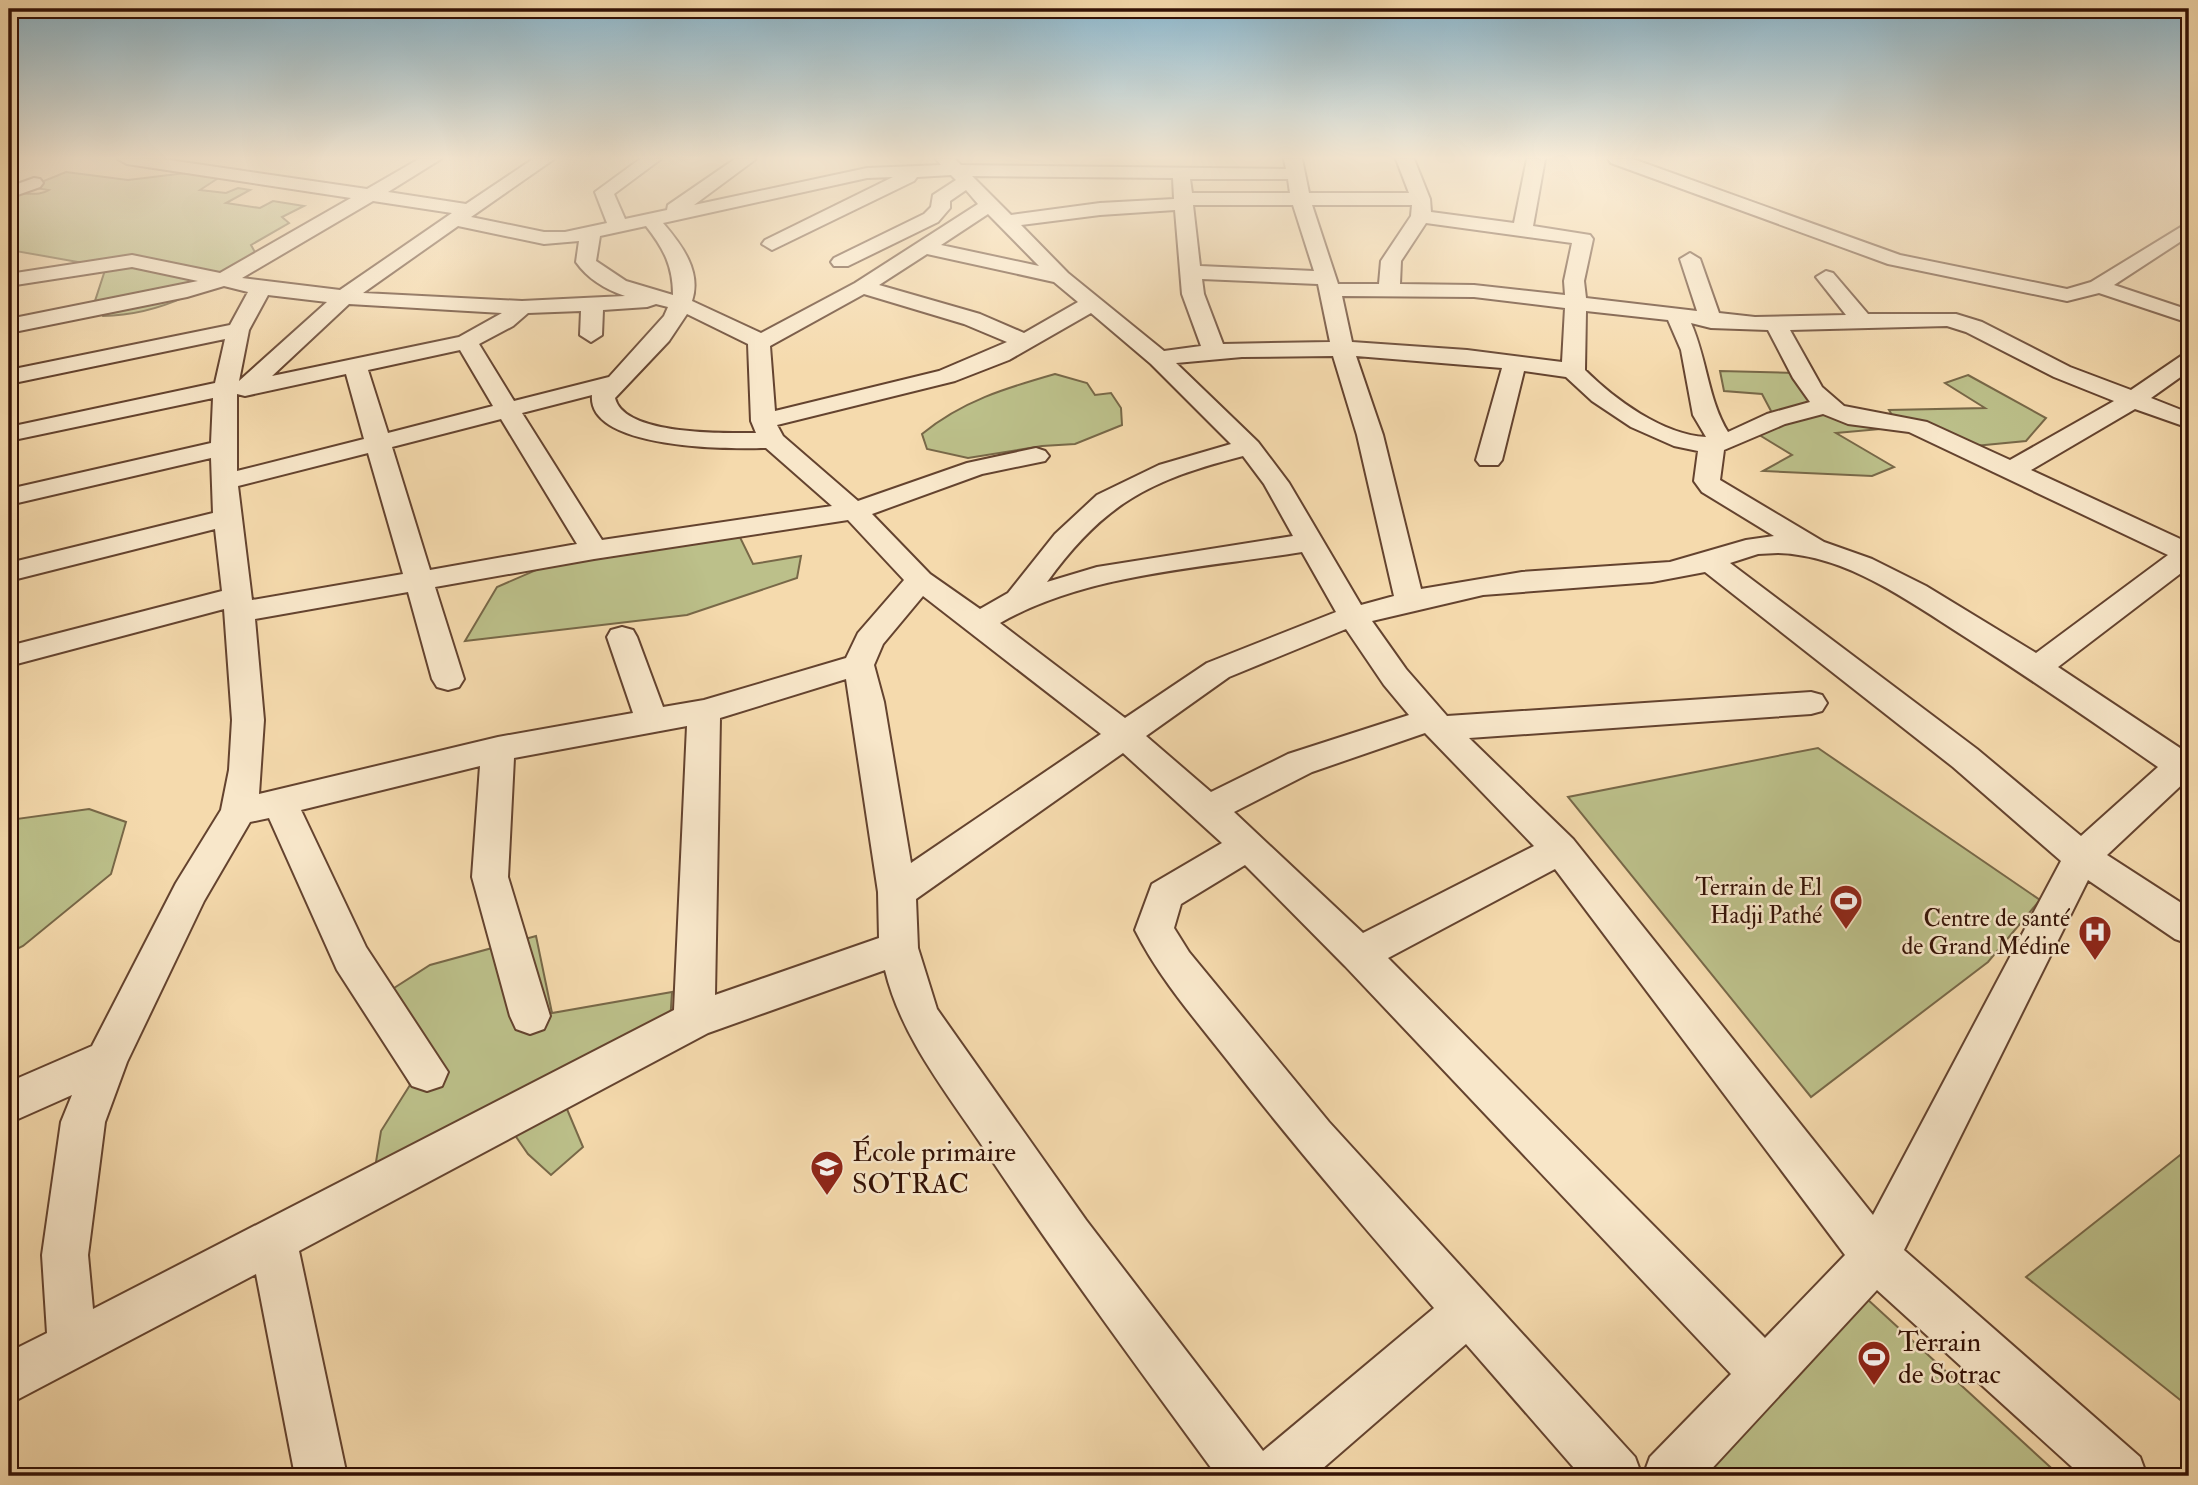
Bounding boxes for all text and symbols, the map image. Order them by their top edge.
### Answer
place label: Terrain de El Hadji Pathé [1695,872,1823,931]
sports icon: Terrain de El Hadji Pathé [1827,882,1865,931]
place label: Centre de santé de Grand Médine [1902,903,2071,962]
hospital icon: Centre de santé de Grand Médine [2076,913,2114,962]
place label: École primaire SOTRAC [852,1135,1016,1202]
school or university icon: École primaire SOTRAC [808,1148,846,1197]
place label: Terrain de Sotrac [1898,1325,2001,1392]
sports icon: Terrain de Sotrac [1855,1338,1893,1387]

